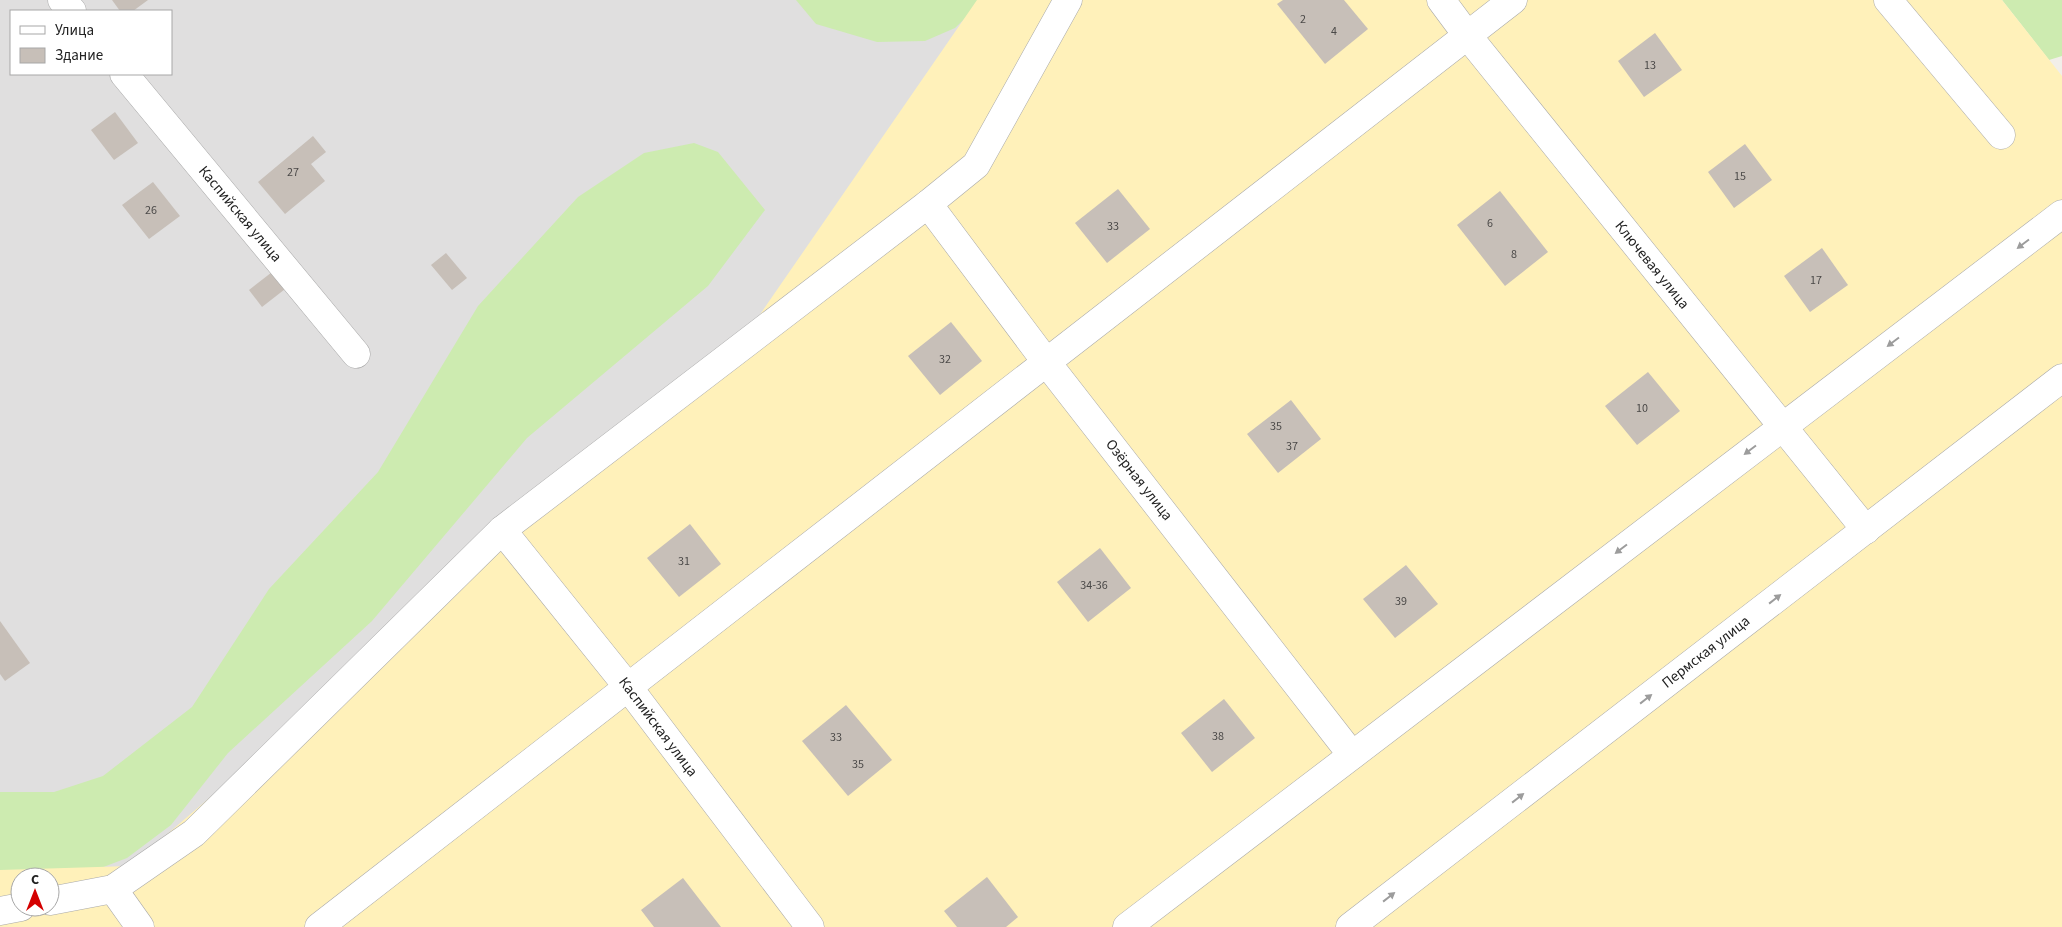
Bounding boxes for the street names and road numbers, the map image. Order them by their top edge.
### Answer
street label: Каспийская улица [193,161,287,267]
street label: Ключевая улица [1610,216,1694,314]
street label: Озёрная улица [1100,435,1178,525]
street label: Пермская улица [1658,611,1754,693]
street label: Каспийская улица [613,673,703,781]

